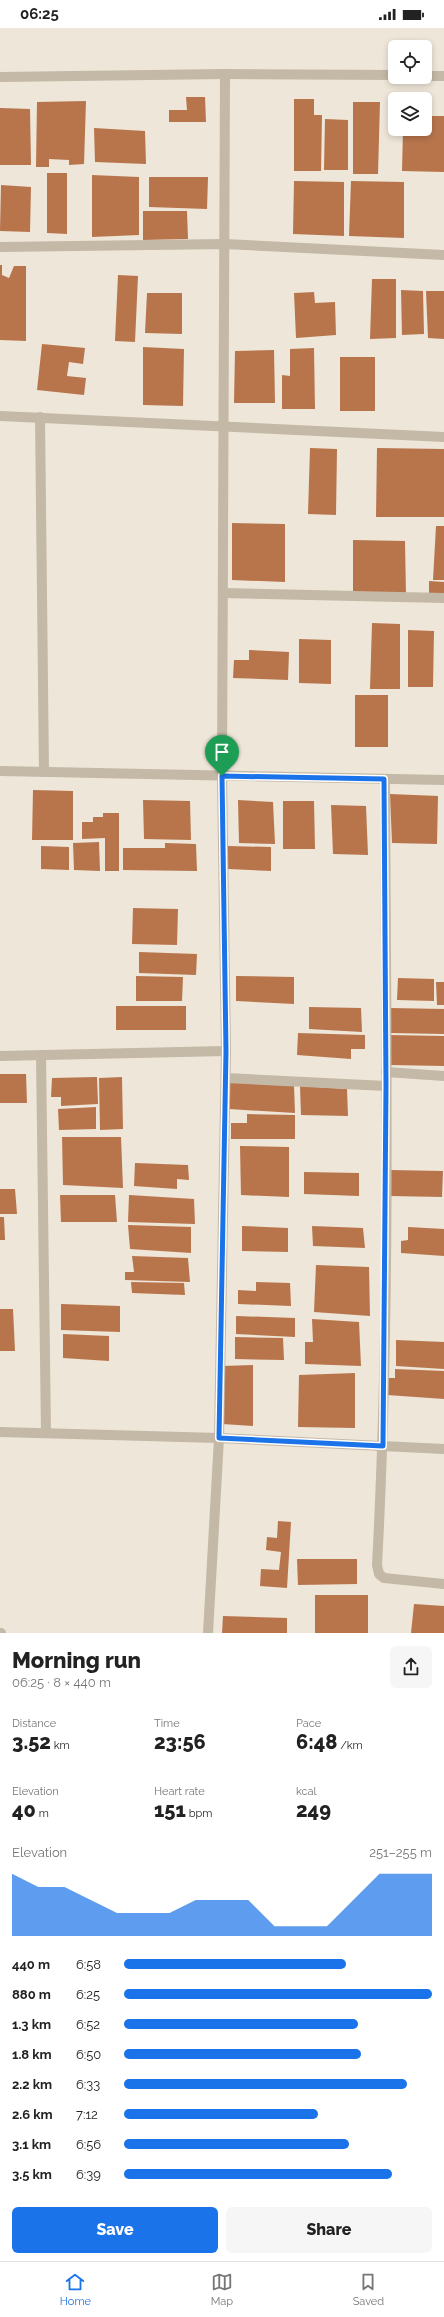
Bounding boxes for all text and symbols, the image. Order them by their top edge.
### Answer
text: 06:25 [20,5,59,23]
map controls [388,40,432,136]
button: locate [388,40,432,84]
button: layers [388,92,432,136]
pin [205,735,239,776]
icon: arrive [211,741,233,763]
button: share [390,1646,432,1688]
text: Morning run [12,1647,141,1673]
text: 06:25 · 8 × 440 m [12,1675,111,1690]
text: Distance [12,1717,56,1730]
text: Time [154,1717,180,1730]
text: Pace [296,1717,321,1730]
text: 3.52 [12,1730,51,1754]
text: 23:56 [154,1730,206,1754]
text: 6:48 [296,1730,337,1754]
text: km [51,1739,70,1752]
text: /km [337,1739,363,1752]
text: Elevation [12,1785,59,1798]
text: Heart rate [154,1785,205,1798]
text: kcal [296,1785,317,1798]
text: 40 [12,1798,36,1822]
text: 151 [154,1798,186,1822]
text: 249 [296,1798,331,1822]
text: m [36,1807,49,1820]
text: bpm [186,1807,212,1820]
text: Elevation [12,1845,67,1860]
text: 251–255 m [369,1845,432,1860]
text: 440 m [12,1957,50,1972]
text: 6:58 [76,1957,101,1972]
text: 880 m [12,1987,51,2002]
text: 6:25 [76,1987,100,2002]
text: 1.3 km [12,2017,51,2032]
text: 6:52 [76,2017,100,2032]
text: 1.8 km [12,2047,52,2062]
text: 6:50 [76,2047,101,2062]
text: 2.2 km [12,2077,52,2092]
text: 6:33 [76,2077,100,2092]
text: 2.6 km [12,2107,53,2122]
text: 7:12 [76,2107,98,2122]
text: 3.1 km [12,2137,51,2152]
text: 6:56 [76,2137,101,2152]
text: 3.5 km [12,2167,52,2182]
text: 6:39 [76,2167,101,2182]
button: Save [12,2207,218,2253]
button: Share [226,2207,432,2253]
tab: Home [60,2271,91,2308]
tab: Map [211,2271,233,2308]
tab: Saved [353,2271,384,2308]

